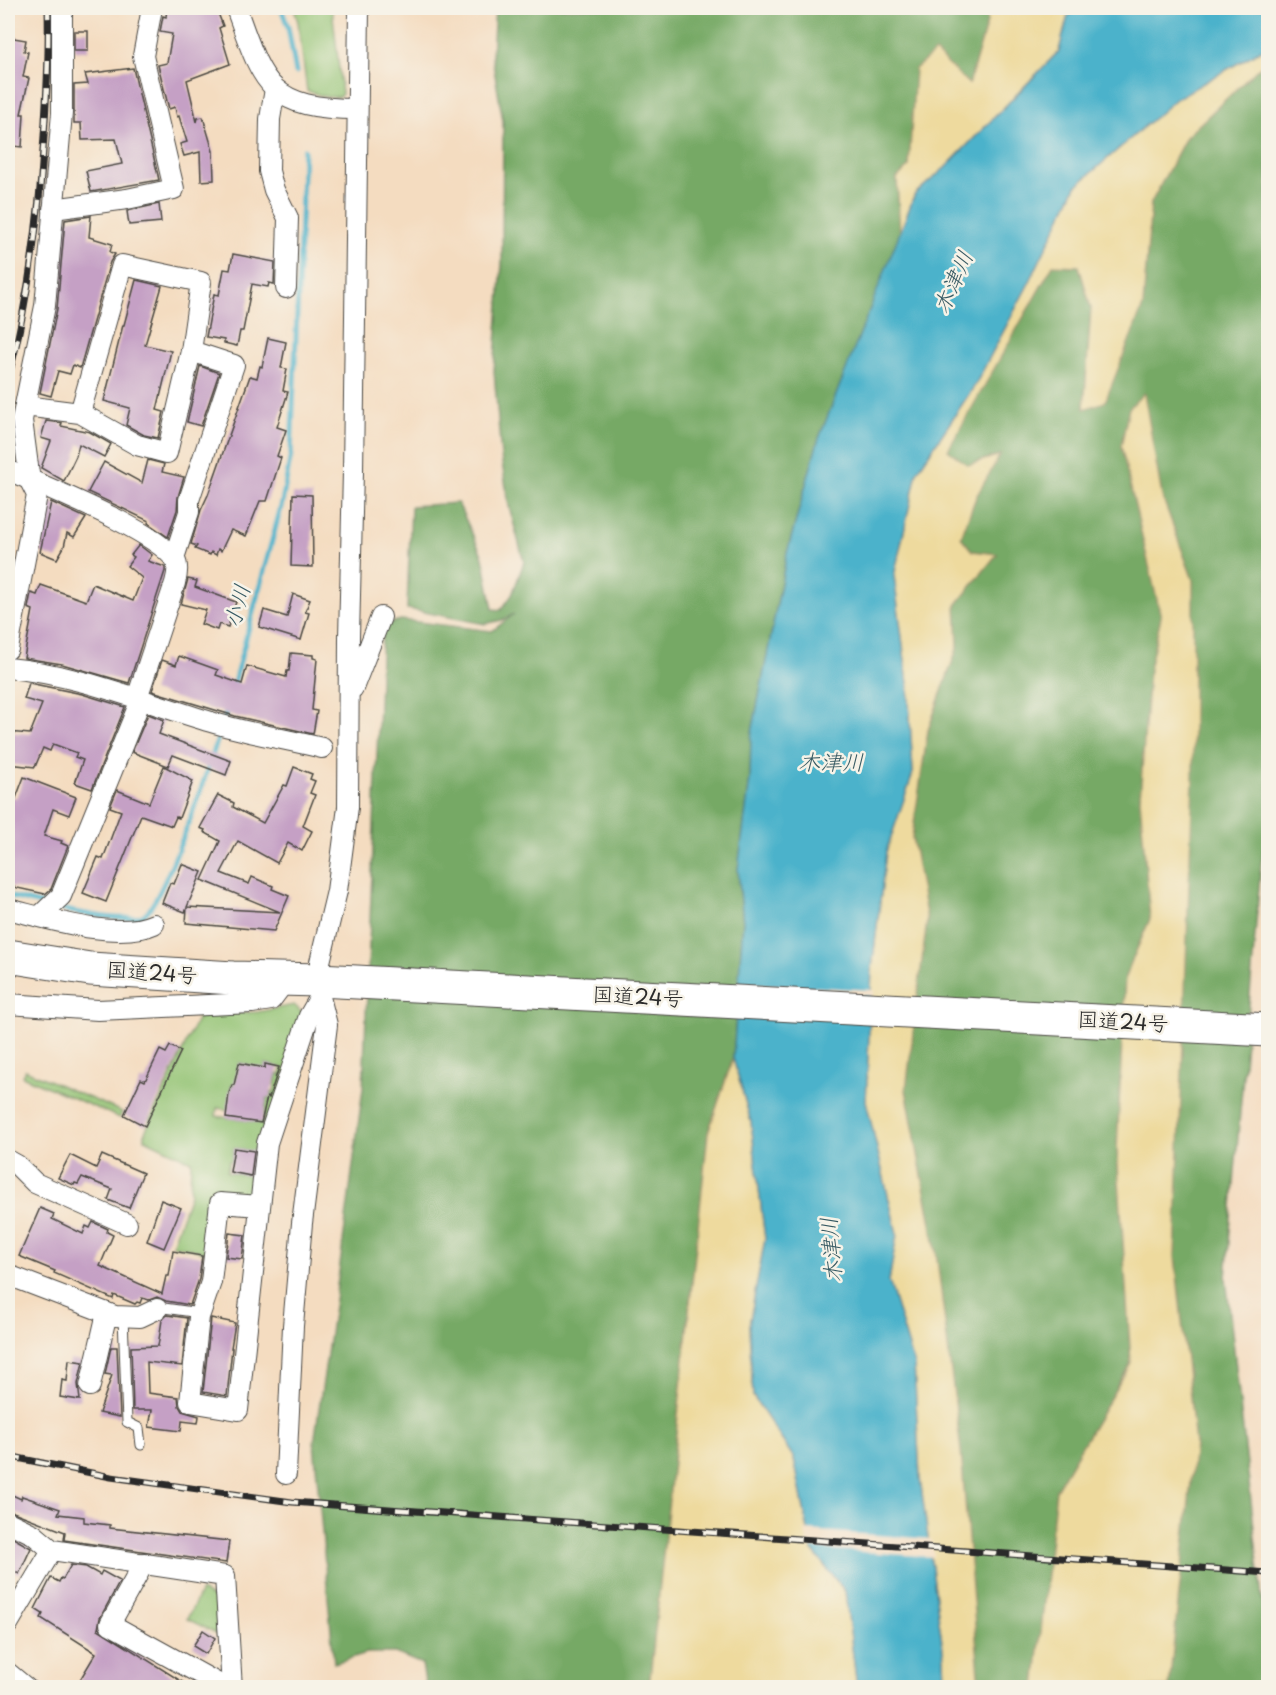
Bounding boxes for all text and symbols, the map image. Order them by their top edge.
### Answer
water label: 木津川 [923,245,980,318]
water label: 小川 [214,580,257,631]
water label: 木津川 [798,744,864,777]
street label: 国道24号 [106,952,199,990]
street label: 国道24号 [592,977,684,1013]
street label: 国道24号 [1077,1002,1169,1038]
water label: 木津川 [810,1216,849,1284]

